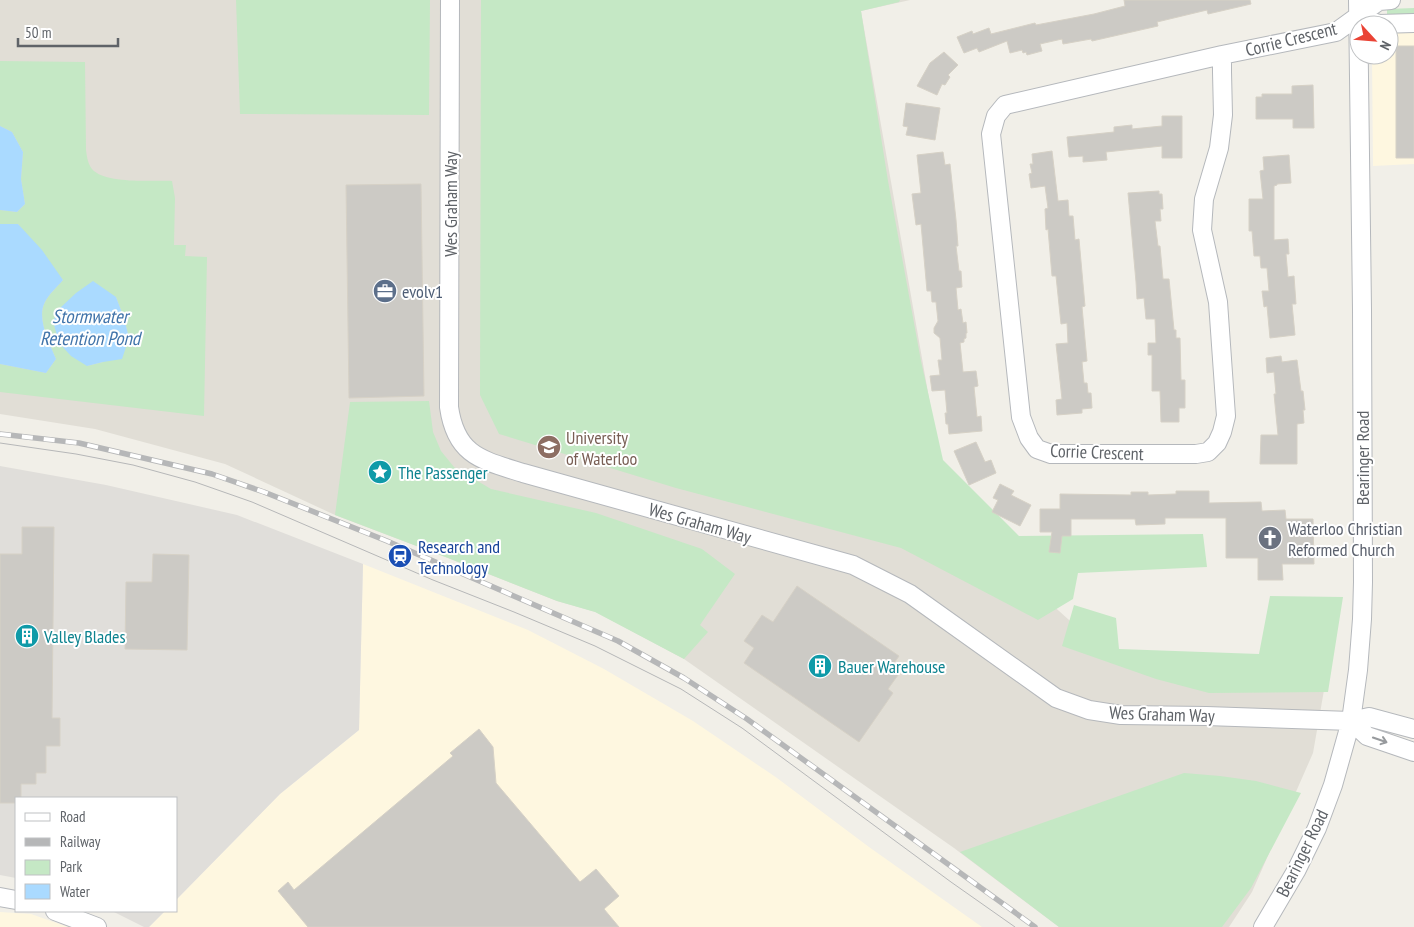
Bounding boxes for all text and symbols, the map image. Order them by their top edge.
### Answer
scale bar [18,15,118,47]
north arrow [1349,15,1399,65]
street label: Corrie Crescent [1243,17,1339,61]
text: 50 m [25,23,51,42]
text: N [1376,38,1395,53]
street label: Wes Graham Way [439,151,462,257]
office icon: evolv1 [372,278,398,304]
place label: evolv1 [402,280,443,303]
water label: Stormwater Retention Pond [40,304,143,350]
street label: Bearinger Road [1351,411,1374,505]
place label: University of Waterloo [566,426,638,470]
school or university icon: University of Waterloo [536,434,562,460]
street label: Corrie Crescent [1050,439,1144,465]
place icon: The Passenger [367,459,393,485]
place label: The Passenger [398,461,488,484]
street label: Wes Graham Way [646,497,754,549]
place label: Waterloo Christian Reformed Church [1288,517,1402,561]
church icon: Waterloo Christian Reformed Church [1257,525,1283,551]
place label: Research and Technology [418,535,500,579]
station icon: Research and Technology [387,543,413,569]
building icon: Valley Blades [14,623,40,649]
place label: Valley Blades [43,625,126,648]
building icon: Bauer Warehouse [807,653,833,679]
place label: Bauer Warehouse [838,655,945,678]
street label: Wes Graham Way [1109,701,1215,727]
one-way arrow [1372,736,1388,746]
legend [15,797,178,912]
street label: Bearinger Road [1271,805,1333,901]
text: Road [60,807,86,826]
text: Railway [60,832,101,851]
text: Park [60,857,82,876]
text: Water [60,882,91,901]

